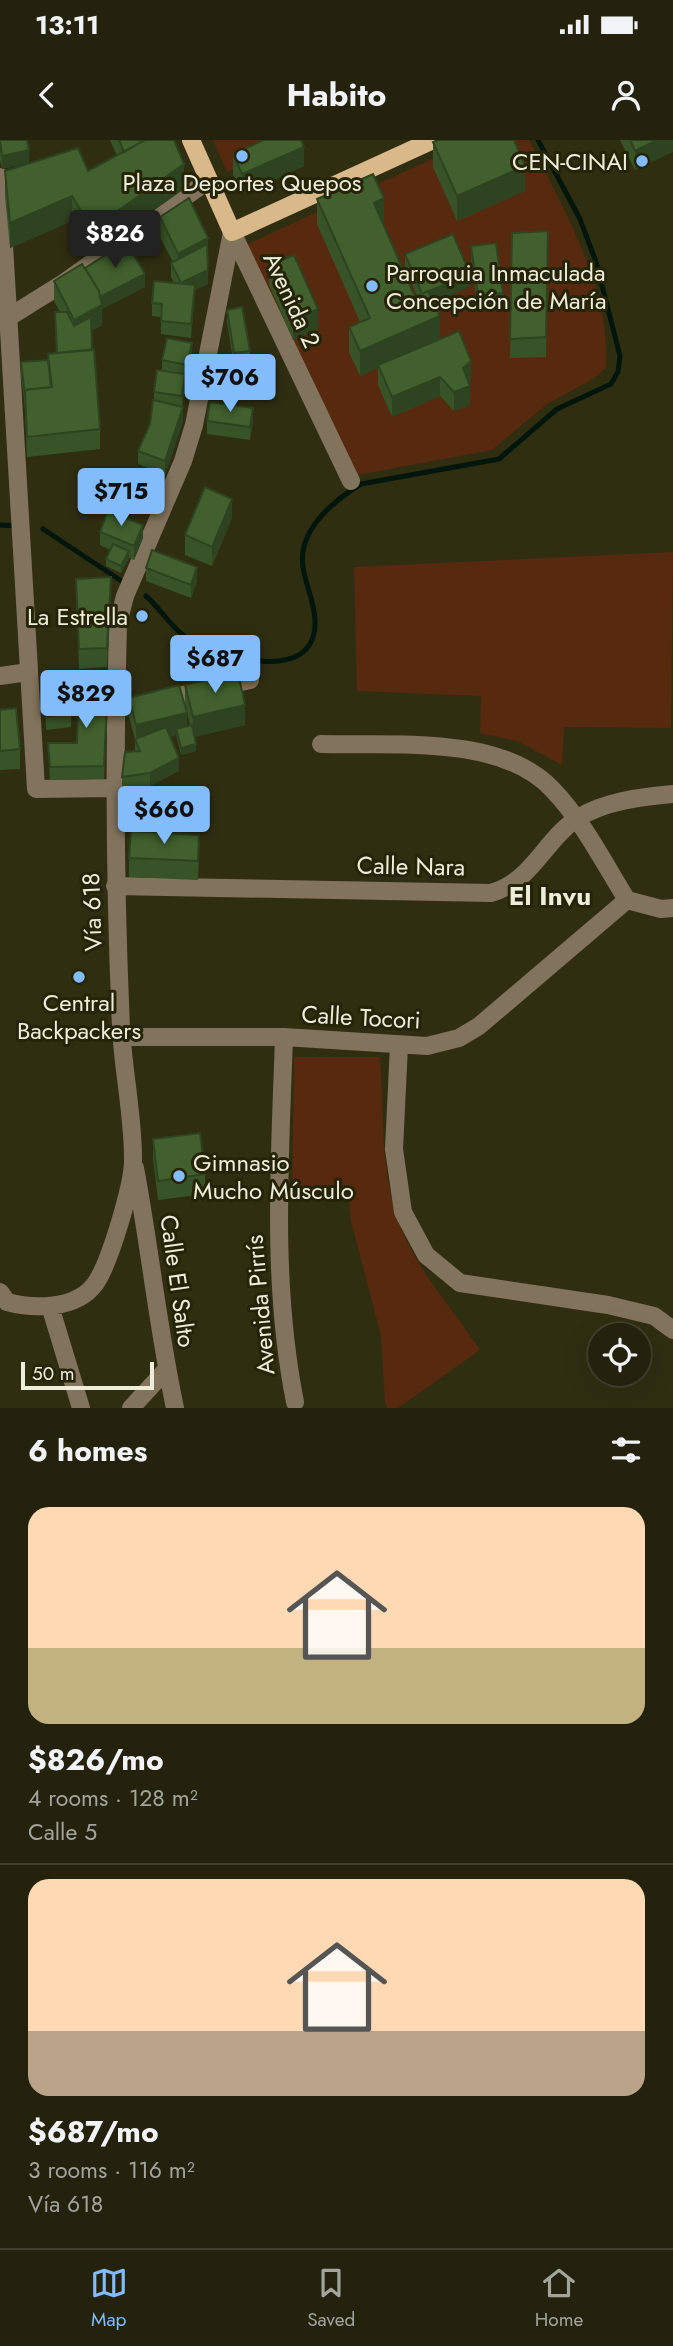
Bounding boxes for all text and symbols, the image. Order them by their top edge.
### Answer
text: 13:11 [35,6,99,44]
text: Habito [286,72,387,118]
icon: back [28,76,66,114]
icon: person [607,76,645,114]
place label: CEN-CINAI [512,144,628,179]
marker: Plaza Deportes Quepos [234,148,250,164]
marker: CEN-CINAI [634,153,650,169]
place label: Plaza Deportes Quepos [122,165,362,200]
pin: $826 [74,211,156,270]
text: $826 [85,216,145,250]
street label: Avenida 2 [255,246,329,354]
place label: Parroquia Inmaculada Concepción de María [386,255,607,318]
marker: Parroquia Inmaculada Concepción de María [364,278,380,294]
pin: $706 [189,355,271,414]
text: $706 [201,360,259,394]
pin: $715 [80,468,162,528]
text: $715 [94,474,148,508]
place label: La Estrella [27,599,128,634]
marker: La Estrella [134,608,150,624]
pin: $687 [174,636,256,695]
text: $687 [186,641,244,675]
pin: $829 [45,670,127,730]
text: $829 [56,676,116,710]
pin: $660 [123,786,205,846]
text: $660 [134,792,194,826]
street label: Calle Nara [356,848,466,884]
street label: Vía 618 [73,872,111,952]
district label: El Invu [509,877,591,915]
marker: Central Backpackers [71,969,87,985]
place label: Central Backpackers [17,985,141,1048]
street label: Calle Tocori [300,996,422,1038]
place label: Gimnasio Mucho Músculo [193,1145,354,1208]
marker: Gimnasio Mucho Músculo [171,1168,187,1184]
street label: Calle El Salto [151,1212,205,1350]
street label: Avenida Pirrís [236,1234,284,1376]
map controls [588,1323,651,1386]
button: locate [588,1323,651,1386]
scale bar [21,1359,154,1391]
text: 50 m [32,1360,75,1387]
text: 6 homes [28,1429,147,1472]
icon: filters [607,1431,645,1469]
icon: home [274,1552,400,1678]
text: $826/mo [28,1738,164,1781]
text: 4 rooms · 128 m² [28,1781,198,1815]
text: Calle 5 [28,1815,97,1849]
icon: home [274,1924,400,2050]
text: $687/mo [28,2110,159,2153]
text: 3 rooms · 116 m² [28,2153,195,2187]
text: Vía 618 [28,2187,103,2221]
tab: Map [90,2264,128,2333]
tab: Saved [307,2264,355,2333]
tab: Home [535,2264,583,2333]

